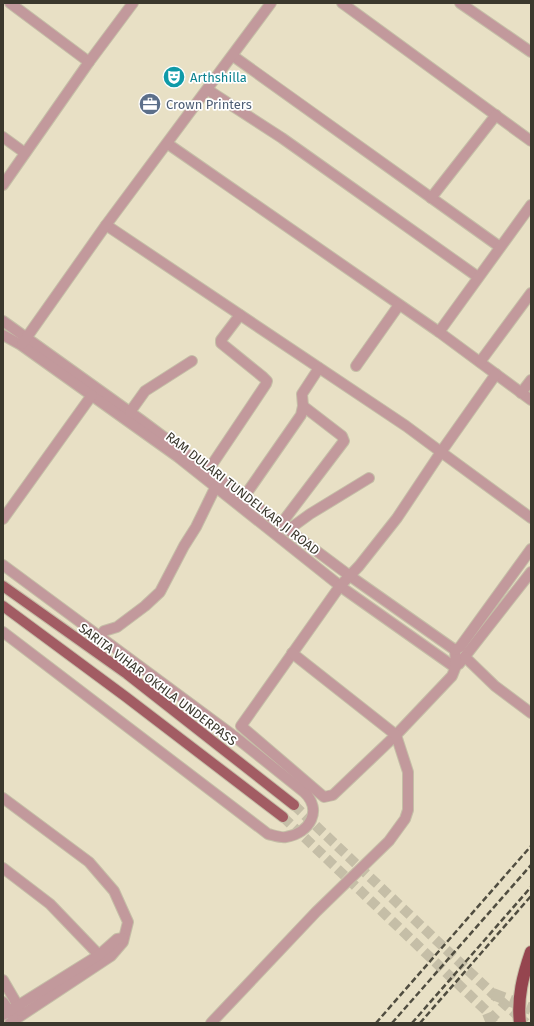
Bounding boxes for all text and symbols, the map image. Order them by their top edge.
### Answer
theatre icon: Arthshilla [161,64,187,90]
place label: Arthshilla [190,70,247,85]
office icon: Crown Printers [137,91,163,117]
place label: Crown Printers [166,97,252,112]
street label: RAM DULARI TUNDELKAR JI ROAD [163,429,323,558]
street label: SARITA VIHAR OKHLA UNDERPASS [76,620,240,749]

